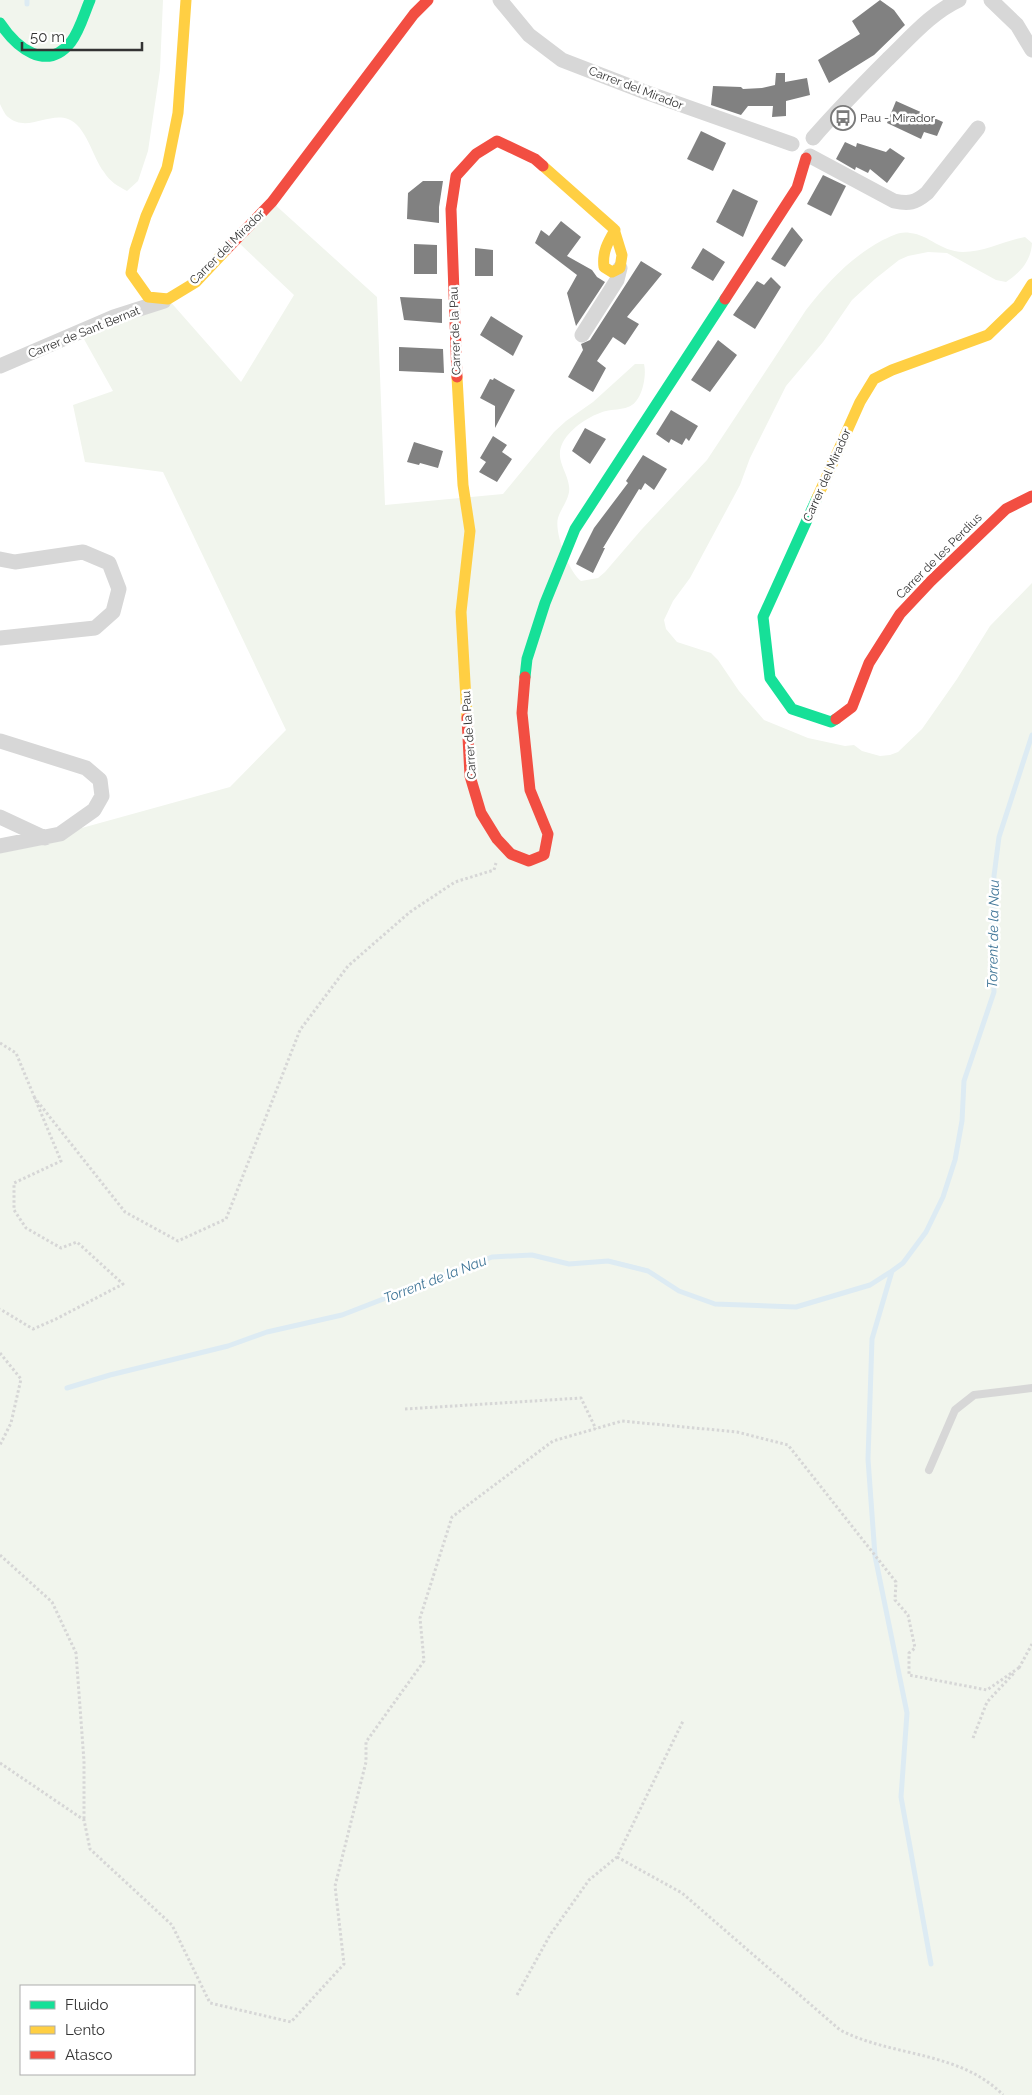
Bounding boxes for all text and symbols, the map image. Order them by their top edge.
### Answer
scale bar [22,20,142,52]
text: 50 m [30,28,65,46]
street label: Carrer del Mirador [587,64,686,113]
bus stop icon: Pau - Mirador [830,105,856,131]
place label: Pau - Mirador [860,111,936,125]
street label: Carrer del Mirador [187,206,268,287]
street label: Carrer de la Pau [446,287,464,375]
street label: Carrer de Sant Bernat [26,303,142,361]
street label: Carrer del Mirador [800,426,854,524]
street label: Carrer de les Perdius [893,510,985,602]
street label: Carrer de la Pau [459,690,479,780]
water label: Torrent de la Nau [984,879,1002,989]
water label: Torrent de la Nau [381,1252,489,1306]
legend [20,1985,195,2075]
text: Fluido [65,1996,108,2014]
text: Lento [65,2021,105,2039]
text: Atasco [65,2046,112,2064]

